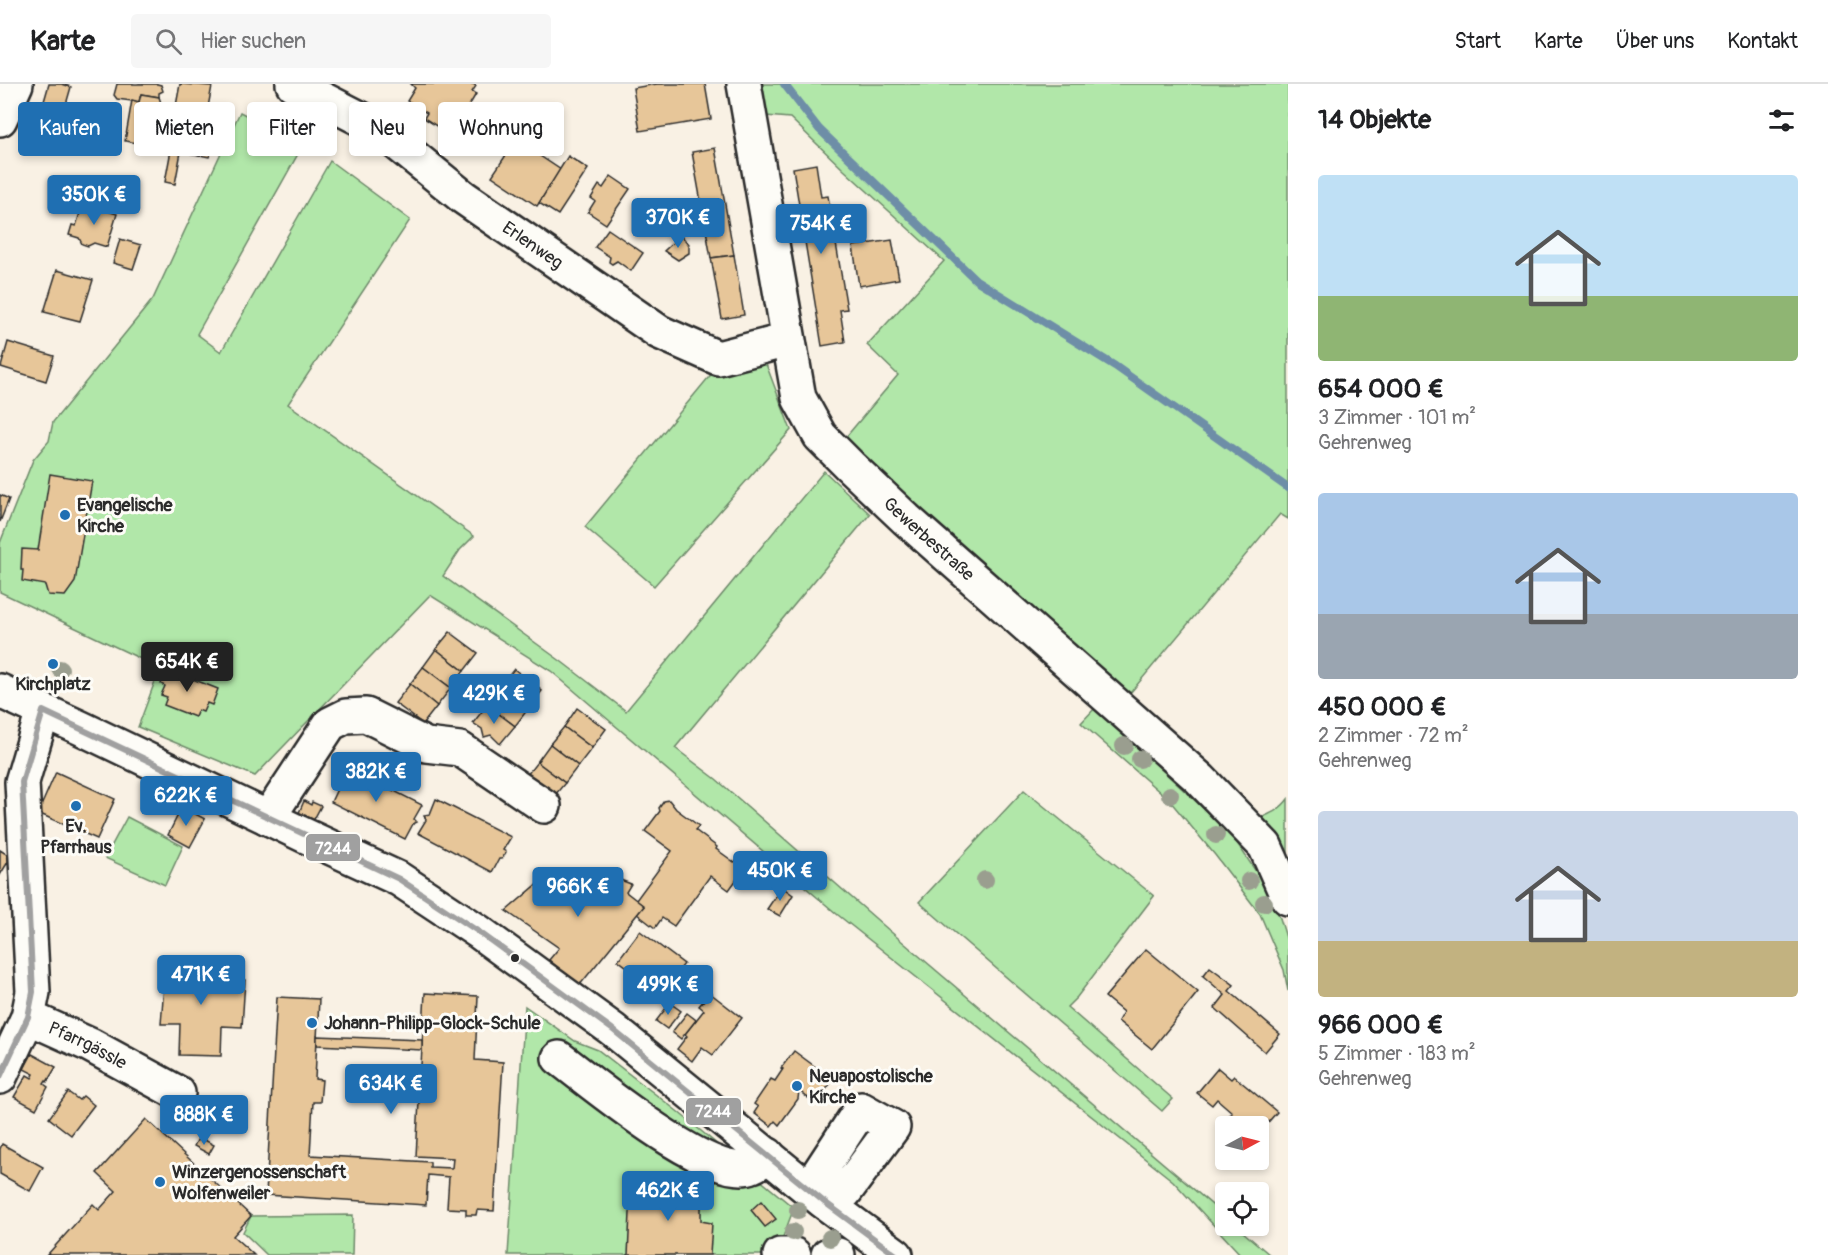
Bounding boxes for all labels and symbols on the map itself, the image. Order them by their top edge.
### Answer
pin: 350K € [45,175,143,226]
pin: 370K € [629,198,727,249]
pin: 754K € [772,204,870,255]
street label: Erlenweg [498,216,568,274]
street label: Gewerbestraße [878,492,979,586]
place label: Evangelische Kirche [77,494,174,538]
marker: Evangelische Kirche [58,508,72,522]
pin: 654K € [138,642,236,693]
marker: Kirchplatz [46,657,60,671]
place label: Kirchplatz [15,673,91,696]
pin: 429K € [445,674,543,725]
pin: 382K € [327,752,425,803]
pin: 622K € [137,776,235,827]
marker: Ev. Pfarrhaus [69,799,83,813]
place label: Ev. Pfarrhaus [40,815,113,859]
line badge: 7244 [305,833,361,862]
text: 7244 [315,839,352,859]
pin: 450K € [731,851,829,902]
pin: 966K € [529,867,627,918]
unlabelled marker [509,952,521,964]
pin: 471K € [152,955,250,1006]
pin: 499K € [619,965,717,1016]
place label: Johann-Philipp-Glock-Schule [324,1012,542,1035]
street label: Pfarrgässle [45,1016,131,1074]
marker: Johann-Philipp-Glock-Schule [305,1016,319,1030]
pin: 634K € [342,1064,440,1115]
place label: Neuapostolische Kirche [809,1065,934,1109]
marker: Neuapostolische Kirche [790,1079,804,1093]
pin: 888K € [155,1095,253,1146]
line badge: 7244 [685,1097,742,1126]
text: 7244 [695,1102,732,1122]
north arrow [1215,1116,1269,1170]
place label: Winzergenossenschaft Wolfenweiler [172,1161,347,1205]
pin: 462K € [619,1171,717,1222]
marker: Winzergenossenschaft Wolfenweiler [153,1175,167,1189]

